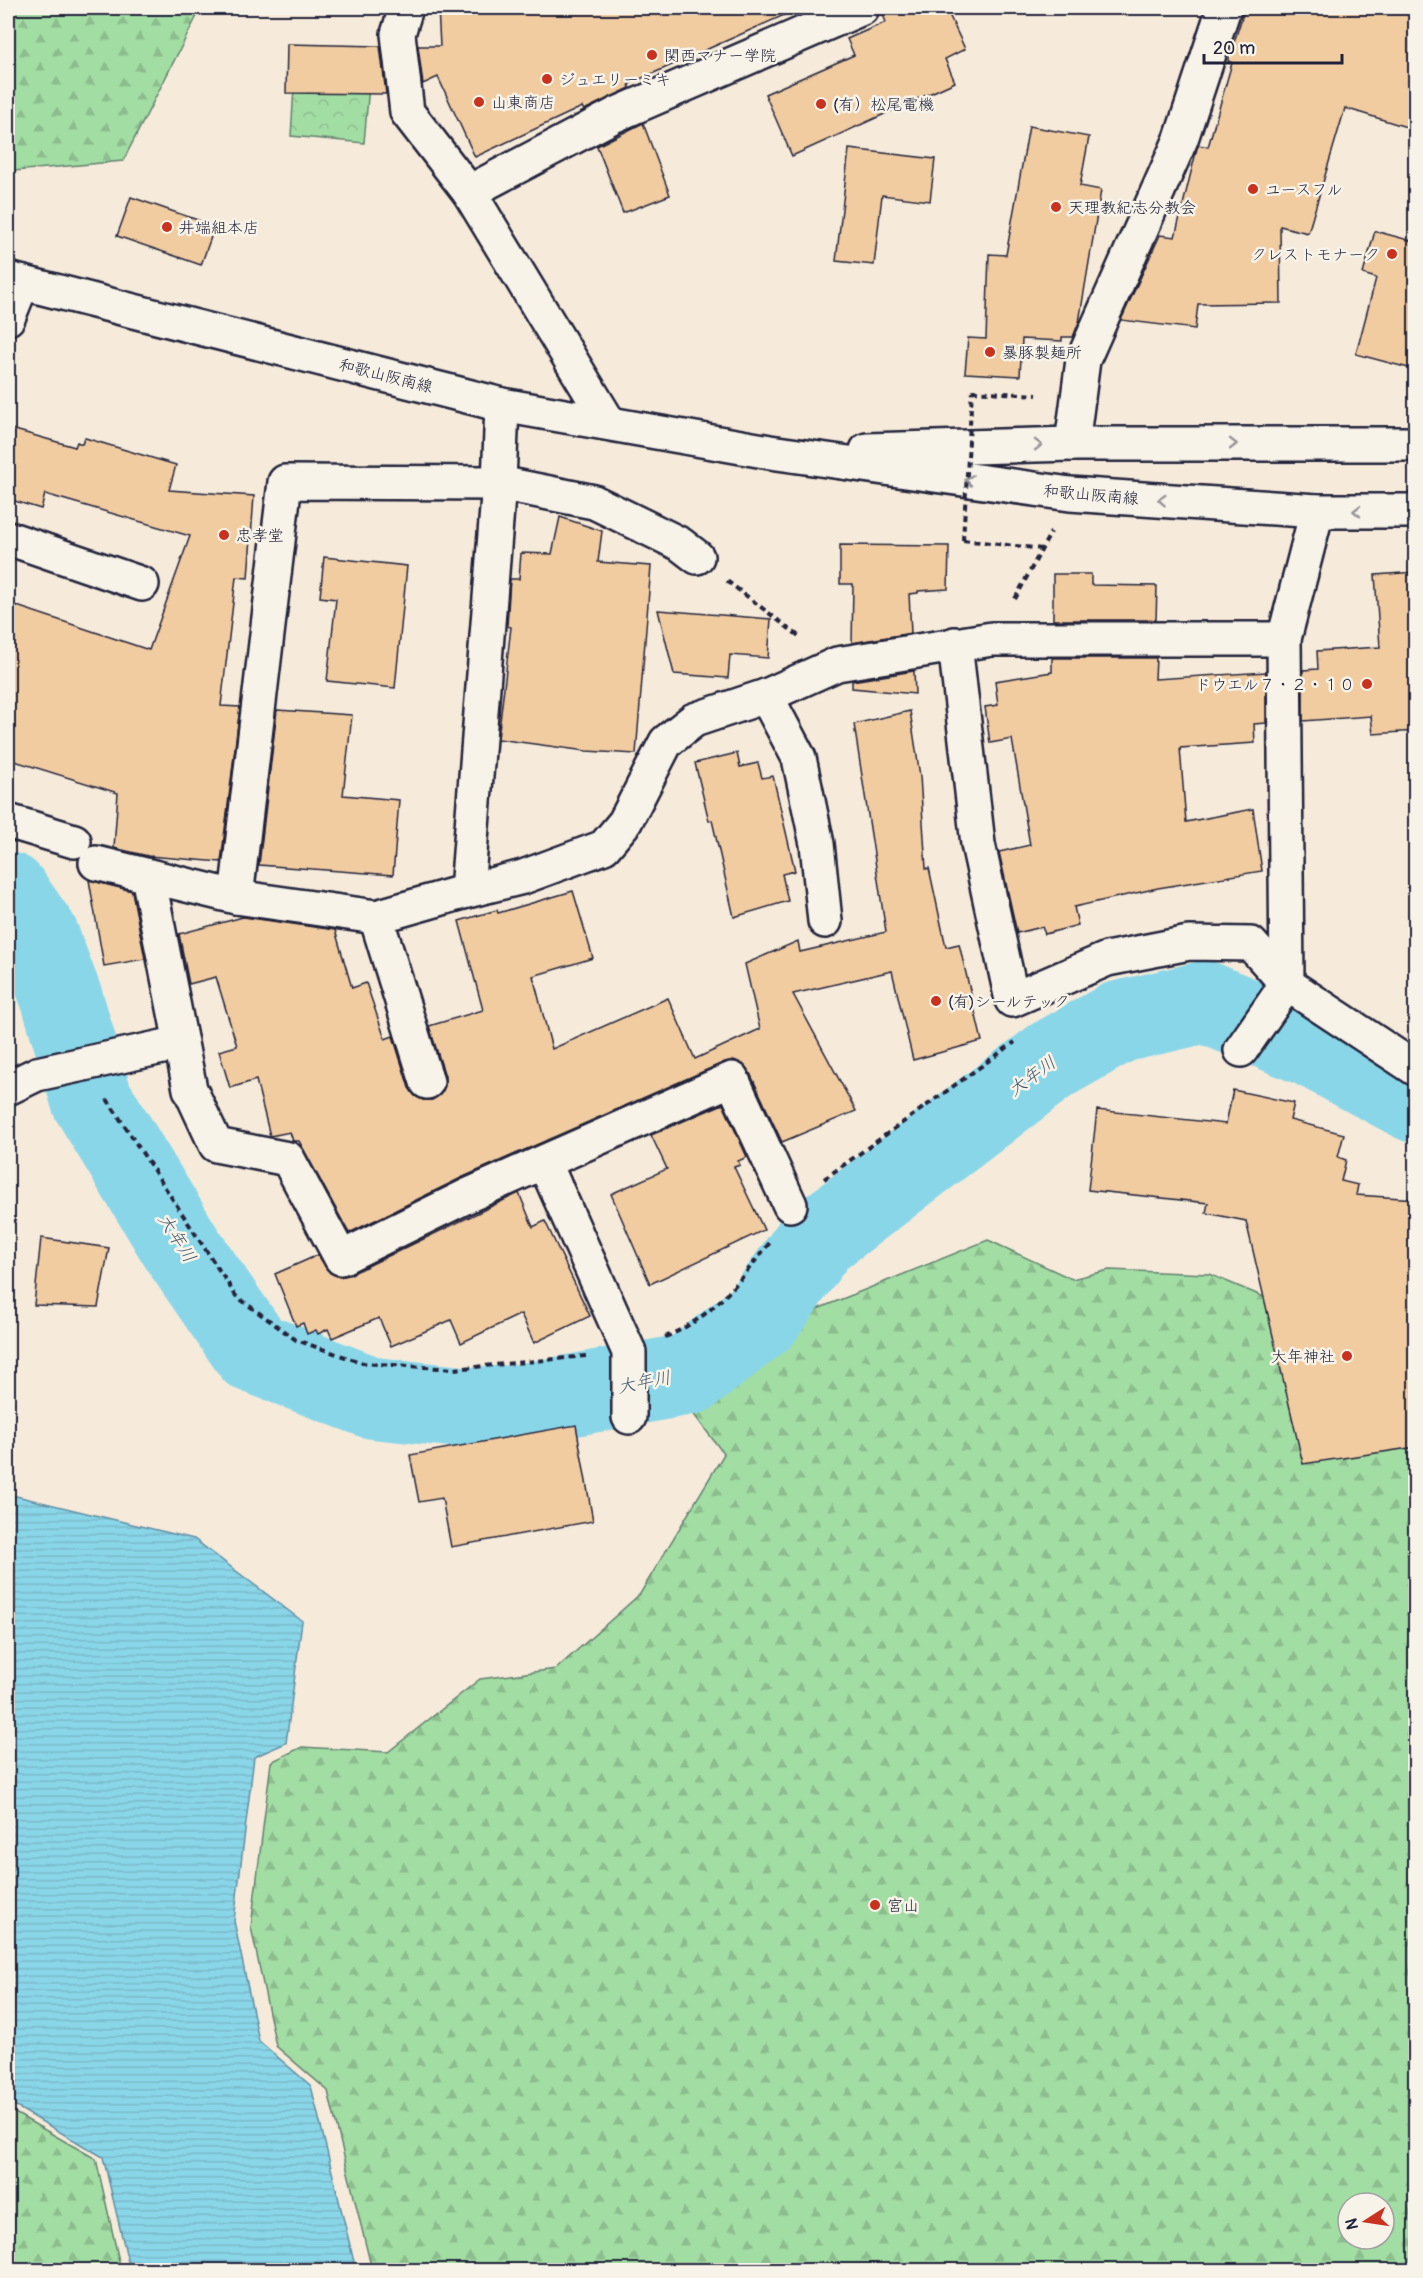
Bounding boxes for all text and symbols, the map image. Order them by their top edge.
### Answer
scale bar [1204,27,1342,65]
text: 20 m [1213,37,1255,60]
place label: 関西マナー学院 [664,46,776,66]
marker: 関西マナー学院 [645,48,659,62]
place label: ジュエリーミキ [559,70,671,90]
marker: ジュエリーミキ [540,72,554,86]
place label: 山東商店 [491,93,555,113]
marker: 山東商店 [472,95,486,109]
place label: (有）松尾電機 [833,95,934,115]
marker: (有）松尾電機 [814,97,828,111]
place label: ユースフル [1265,180,1343,200]
marker: ユースフル [1246,182,1260,196]
place label: 天理教紀志分教会 [1068,198,1196,218]
marker: 天理教紀志分教会 [1049,200,1063,214]
place label: 井端組本店 [179,218,259,238]
marker: 井端組本店 [160,220,174,234]
place label: クレストモナーク [1251,245,1380,265]
marker: クレストモナーク [1385,247,1399,261]
place label: 暴豚製麺所 [1002,343,1082,363]
marker: 暴豚製麺所 [983,345,997,359]
street label: 和歌山阪南線 [337,355,435,397]
one-way arrow [1228,438,1237,450]
one-way arrow [1033,439,1042,452]
one-way arrow [964,474,973,486]
street label: 和歌山阪南線 [1042,481,1140,509]
one-way arrow [1158,494,1167,507]
one-way arrow [1353,505,1362,517]
place label: 忠孝堂 [236,526,284,546]
marker: 忠孝堂 [217,528,231,542]
place label: ドウエル７・２・１０ [1195,675,1355,695]
marker: ドウエル７・２・１０ [1360,677,1374,691]
place label: (有)シールテック [948,992,1070,1012]
marker: (有)シールテック [929,994,943,1008]
water label: 大年川 [1004,1051,1061,1102]
water label: 大年川 [153,1209,201,1267]
place label: 大年神社 [1271,1347,1335,1367]
marker: 大年神社 [1340,1349,1354,1363]
water label: 大年川 [615,1366,673,1399]
place label: 宮山 [887,1896,919,1916]
marker: 宮山 [868,1898,882,1912]
north arrow [1336,2191,1396,2251]
text: N [1341,2216,1363,2231]

